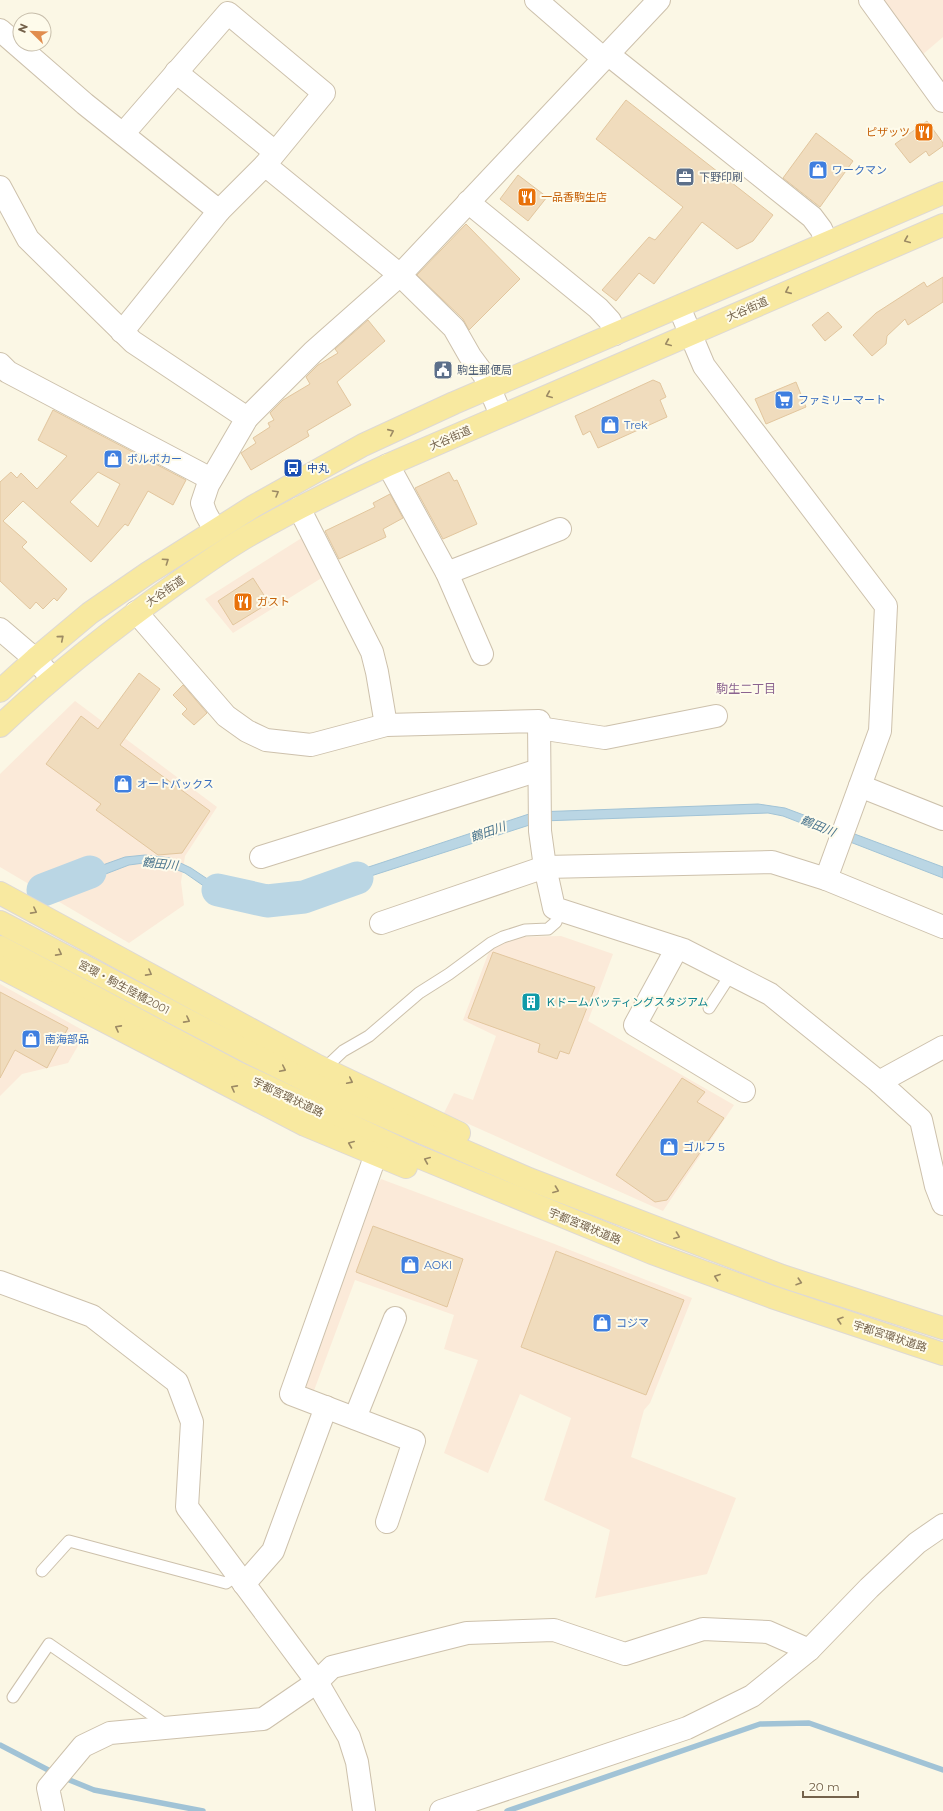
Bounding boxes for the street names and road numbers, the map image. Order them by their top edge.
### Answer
street label: 大谷街道 [724,294,770,324]
street label: 大谷街道 [427,423,473,453]
street label: 大谷街道 [143,573,187,609]
street label: 宮環・駒生陸橋2001 [76,957,172,1017]
street label: 宇都宮環状道路 [250,1074,326,1120]
street label: 宇都宮環状道路 [547,1205,623,1247]
street label: 宇都宮環状道路 [851,1317,929,1355]

